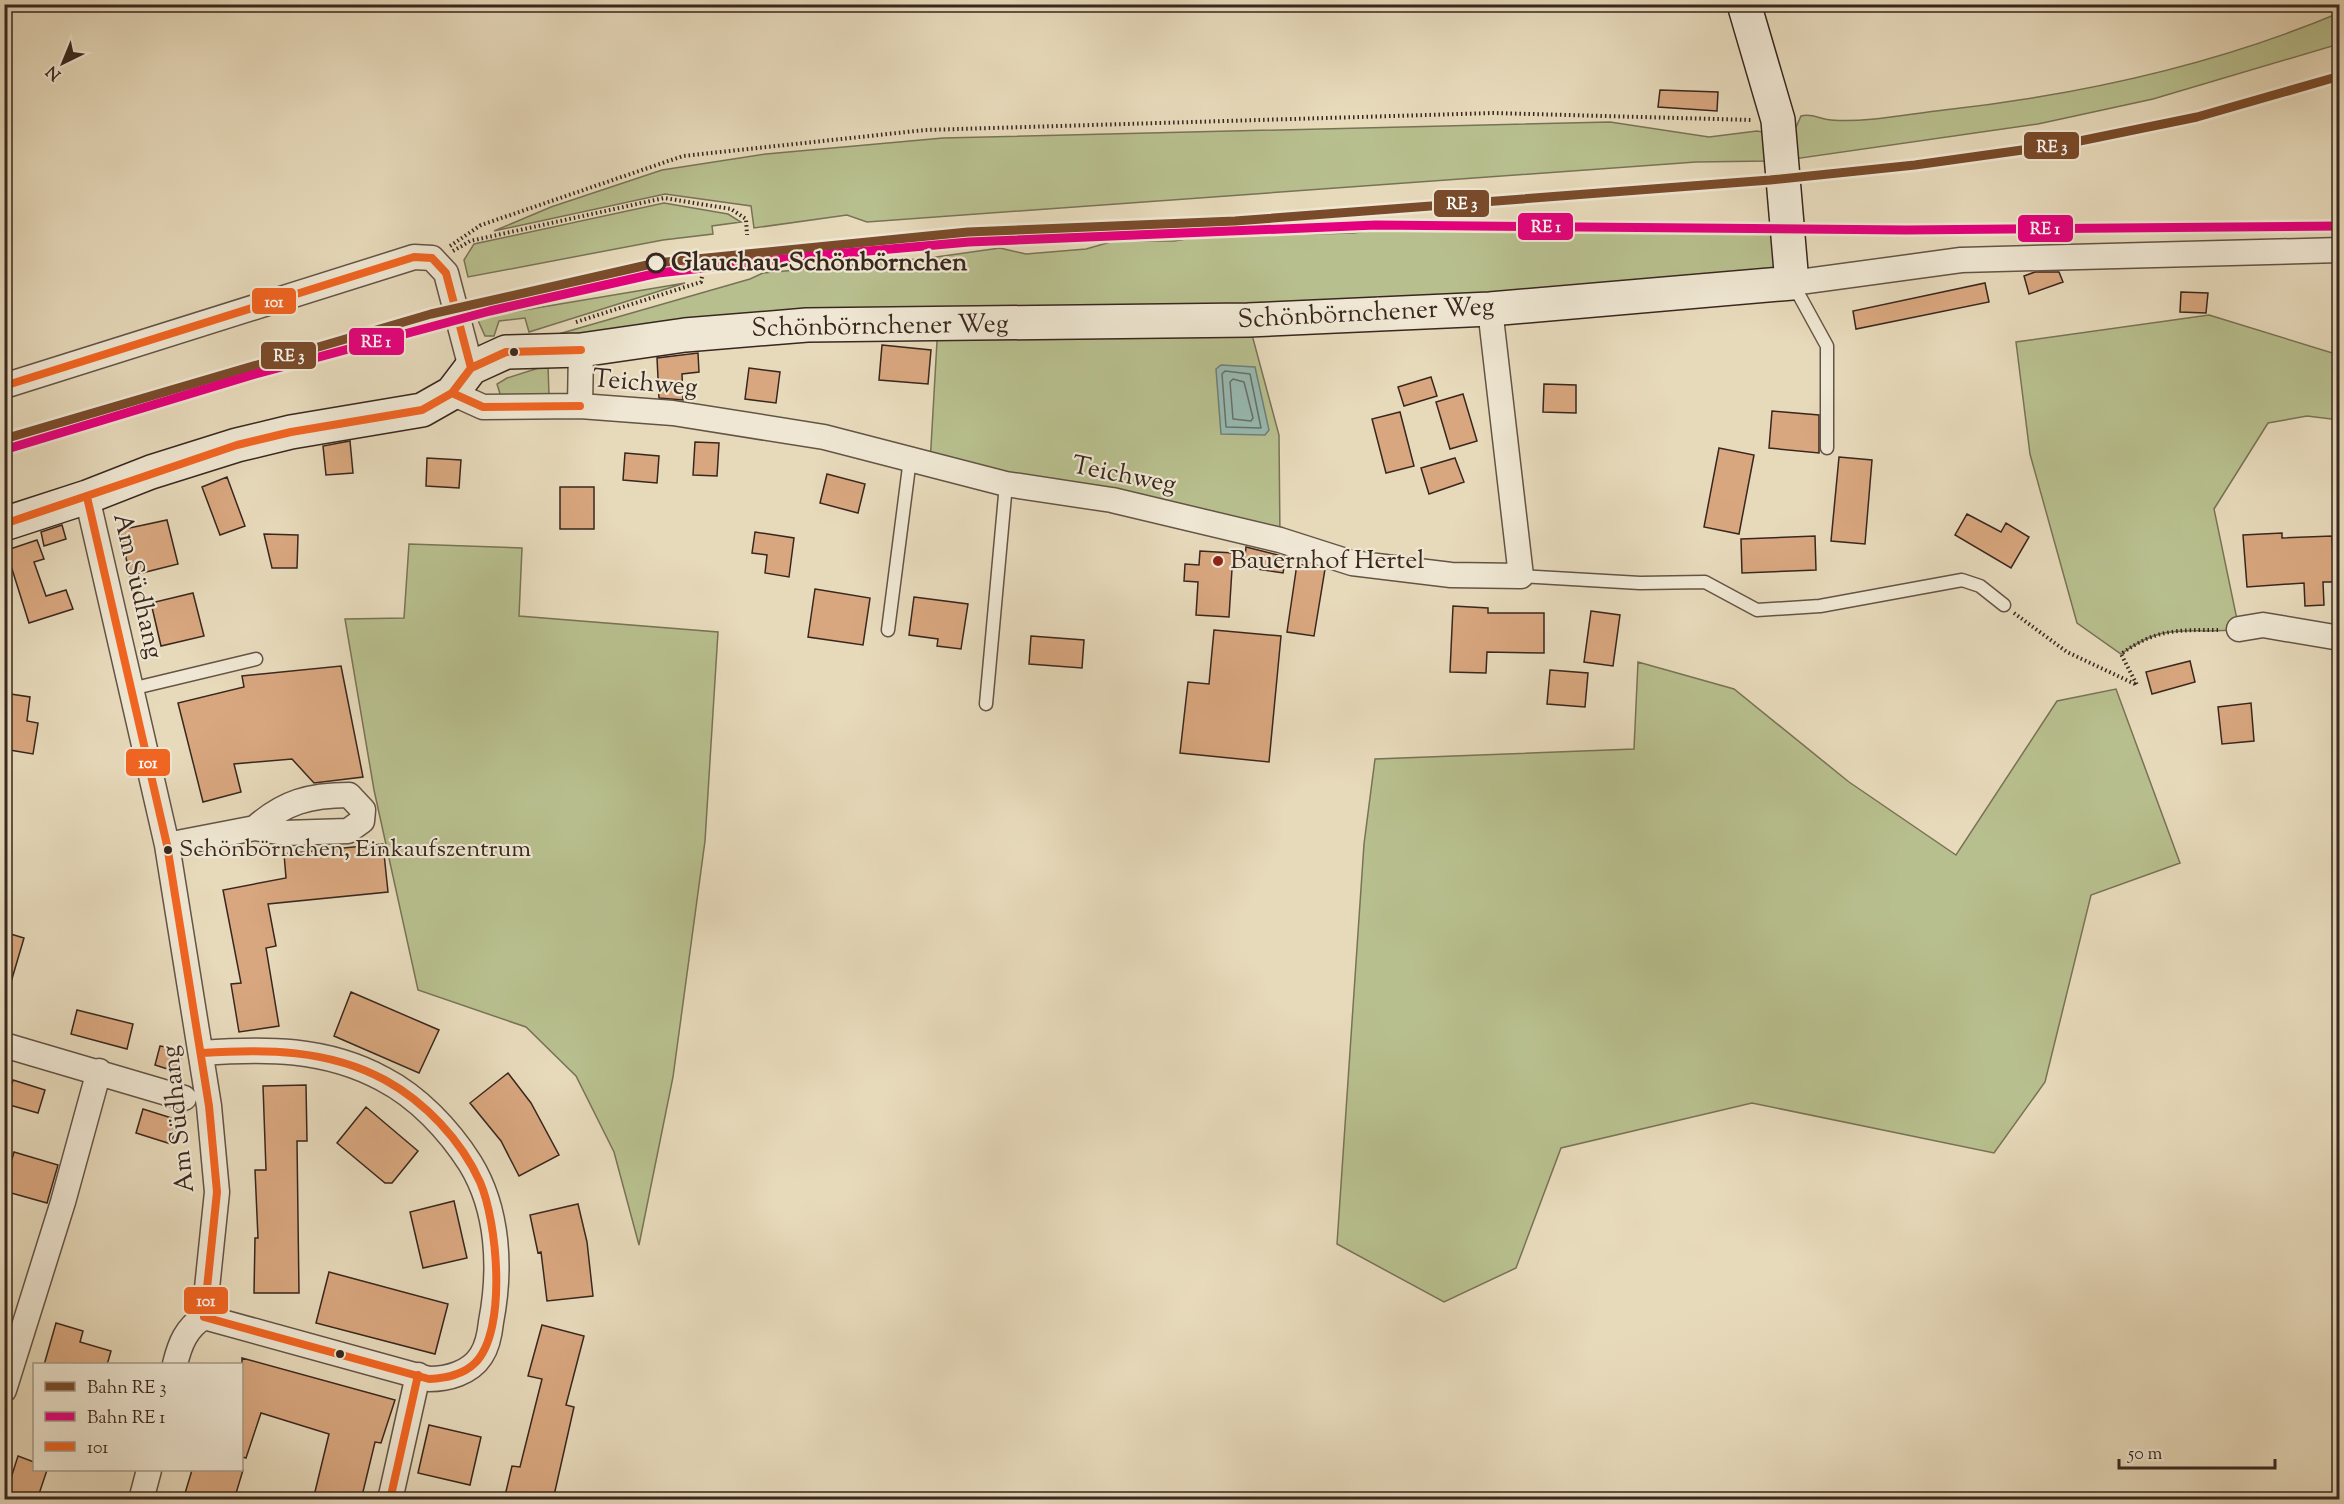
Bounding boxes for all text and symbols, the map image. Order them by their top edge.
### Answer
north arrow [33,33,93,93]
text: N [42,59,67,85]
line badge: RE 3 [2023,131,2080,160]
text: RE 3 [2036,137,2068,160]
line badge: RE 3 [1433,189,1490,218]
text: RE 3 [1446,194,1478,217]
line badge: RE 1 [1517,212,1574,241]
line badge: RE 1 [2017,214,2074,243]
text: RE 1 [1531,217,1562,240]
text: RE 1 [2030,219,2061,242]
place label: Glauchau-Schönbörnchen [671,245,968,282]
marker: Glauchau-Schönbörnchen [646,253,666,273]
line badge: 101 [251,287,297,315]
street label: Schönbörnchener Weg [1237,289,1495,339]
text: 101 [264,292,284,315]
street label: Schönbörnchener Weg [751,306,1009,348]
line badge: RE 1 [348,327,405,356]
text: RE 1 [361,332,392,355]
line badge: RE 3 [260,341,317,370]
text: RE 3 [273,346,305,369]
unlabelled marker [508,346,520,358]
street label: Teichweg [591,361,699,407]
street label: Teichweg [1069,448,1179,504]
street label: Am Südhang [102,510,172,662]
place label: Bauernhof Hertel [1230,543,1425,580]
marker: Bauernhof Hertel [1211,554,1225,568]
line badge: 101 [125,748,171,777]
text: 101 [138,753,158,776]
place label: Schönbörnchen, Einkaufszentrum [179,833,531,867]
marker: Schönbörnchen, Einkaufszentrum [162,844,174,856]
street label: Am Südhang [153,1043,205,1195]
line badge: 101 [183,1286,229,1315]
text: 101 [196,1291,216,1314]
unlabelled marker [334,1348,346,1360]
legend [33,1363,243,1471]
text: Bahn RE 3 [87,1376,167,1402]
text: Bahn RE 1 [87,1406,165,1432]
scale bar [2119,1432,2275,1470]
text: 101 [87,1436,108,1462]
text: 50 m [2127,1442,2163,1468]

